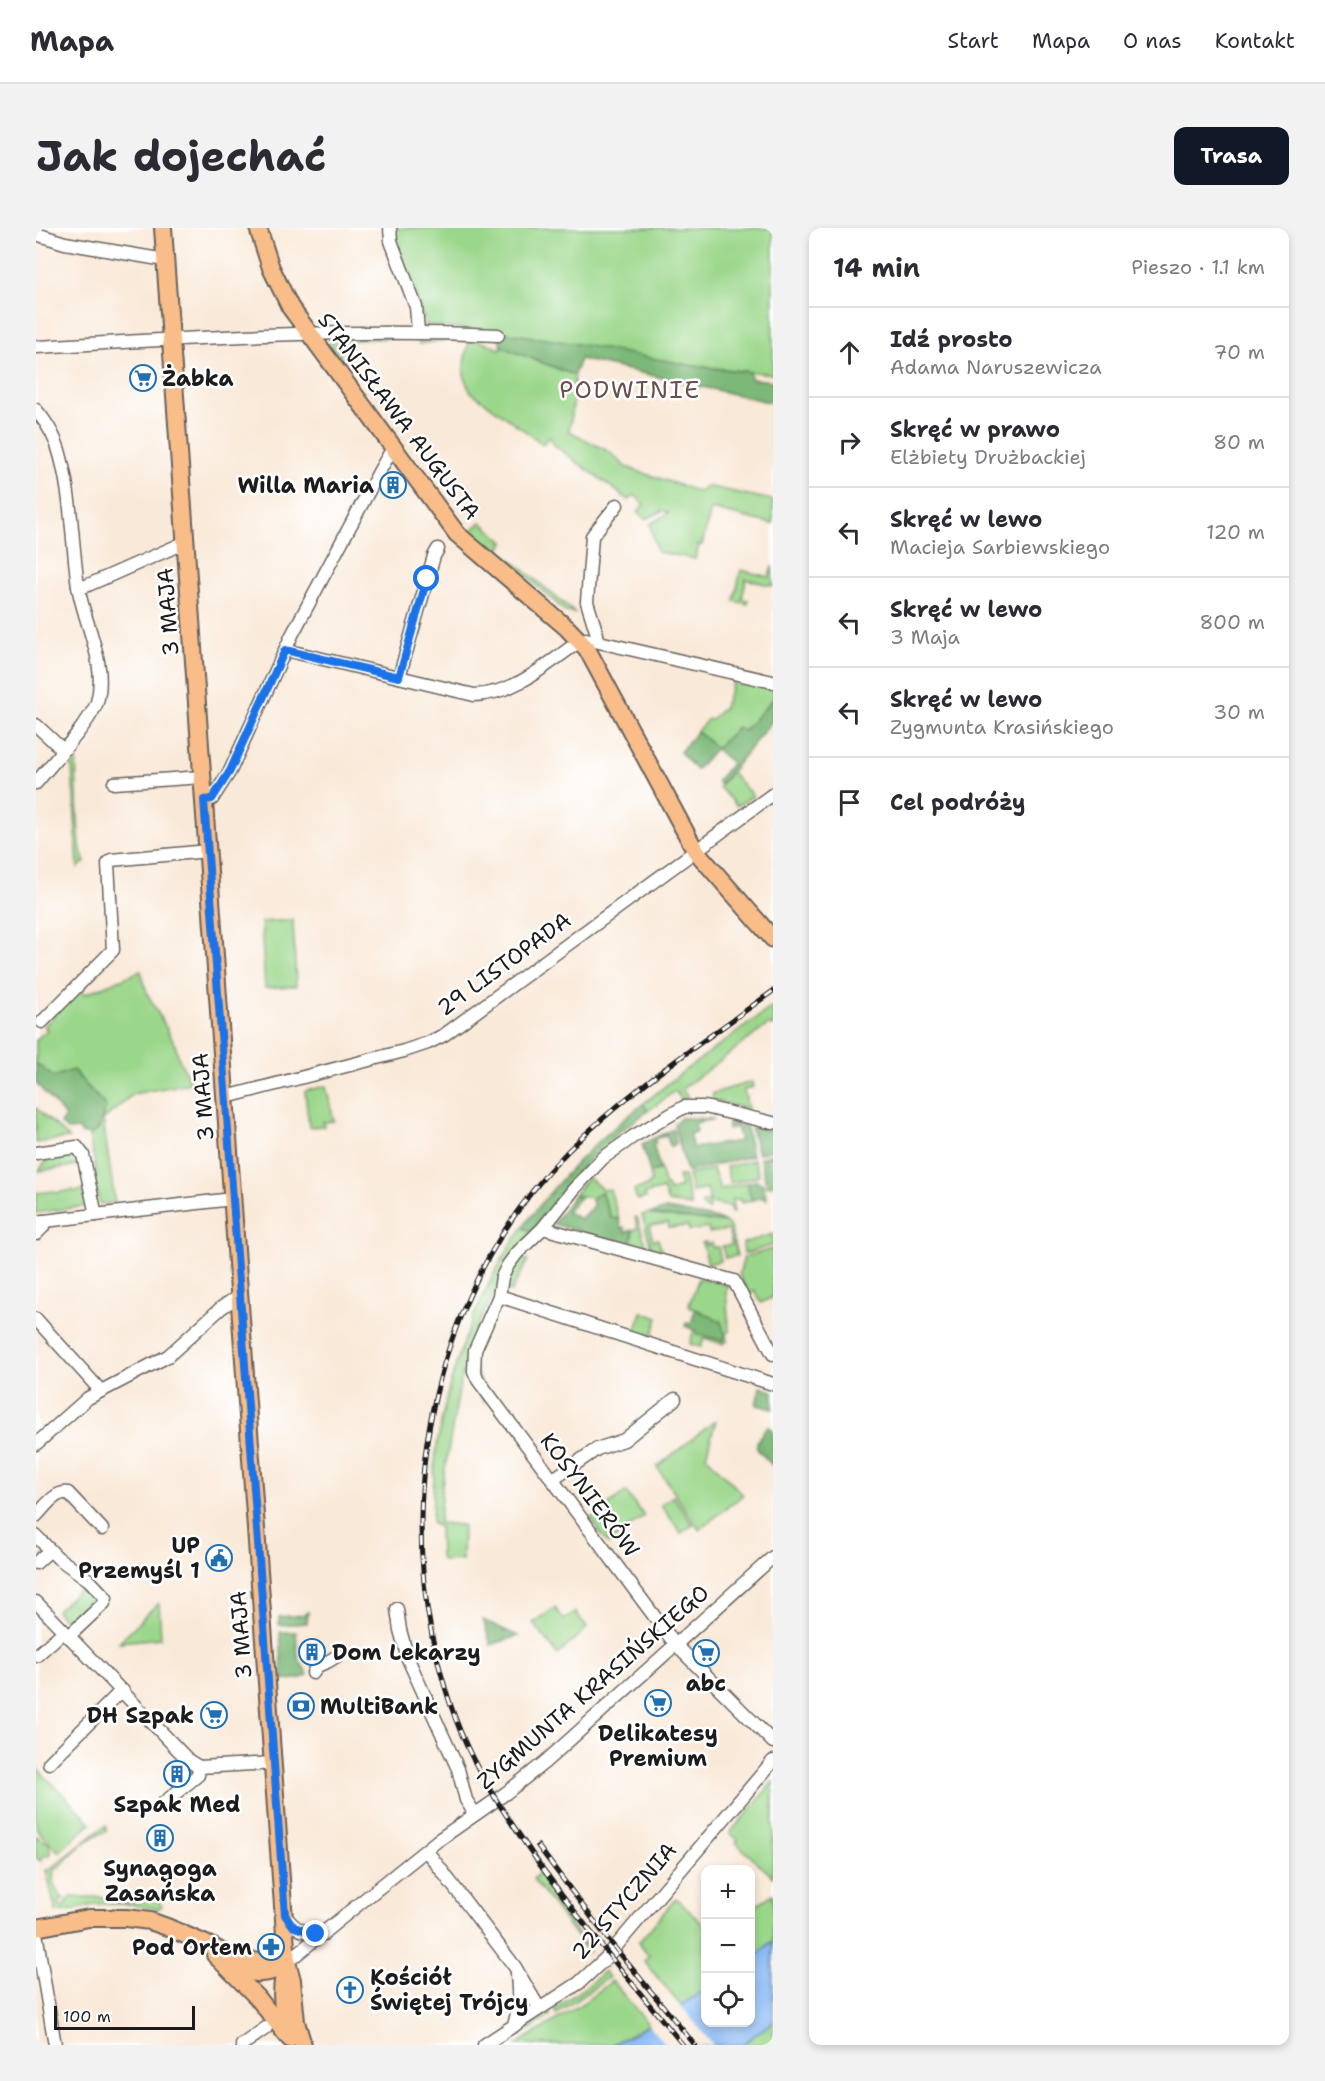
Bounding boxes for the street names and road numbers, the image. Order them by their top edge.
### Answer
street label: STANISŁAWA AUGUSTA [311,306,487,526]
street label: 3 MAJA [150,567,186,657]
street label: 29 LISTOPADA [431,906,577,1022]
street label: 3 MAJA [185,1052,221,1142]
street label: KOSYNIERÓW [534,1427,646,1563]
street label: ZYGMUNTA KRASIŃSKIEGO [471,1578,715,1796]
street label: 3 MAJA [223,1590,259,1680]
street label: 22 STYCZNIA [565,1836,683,1966]

